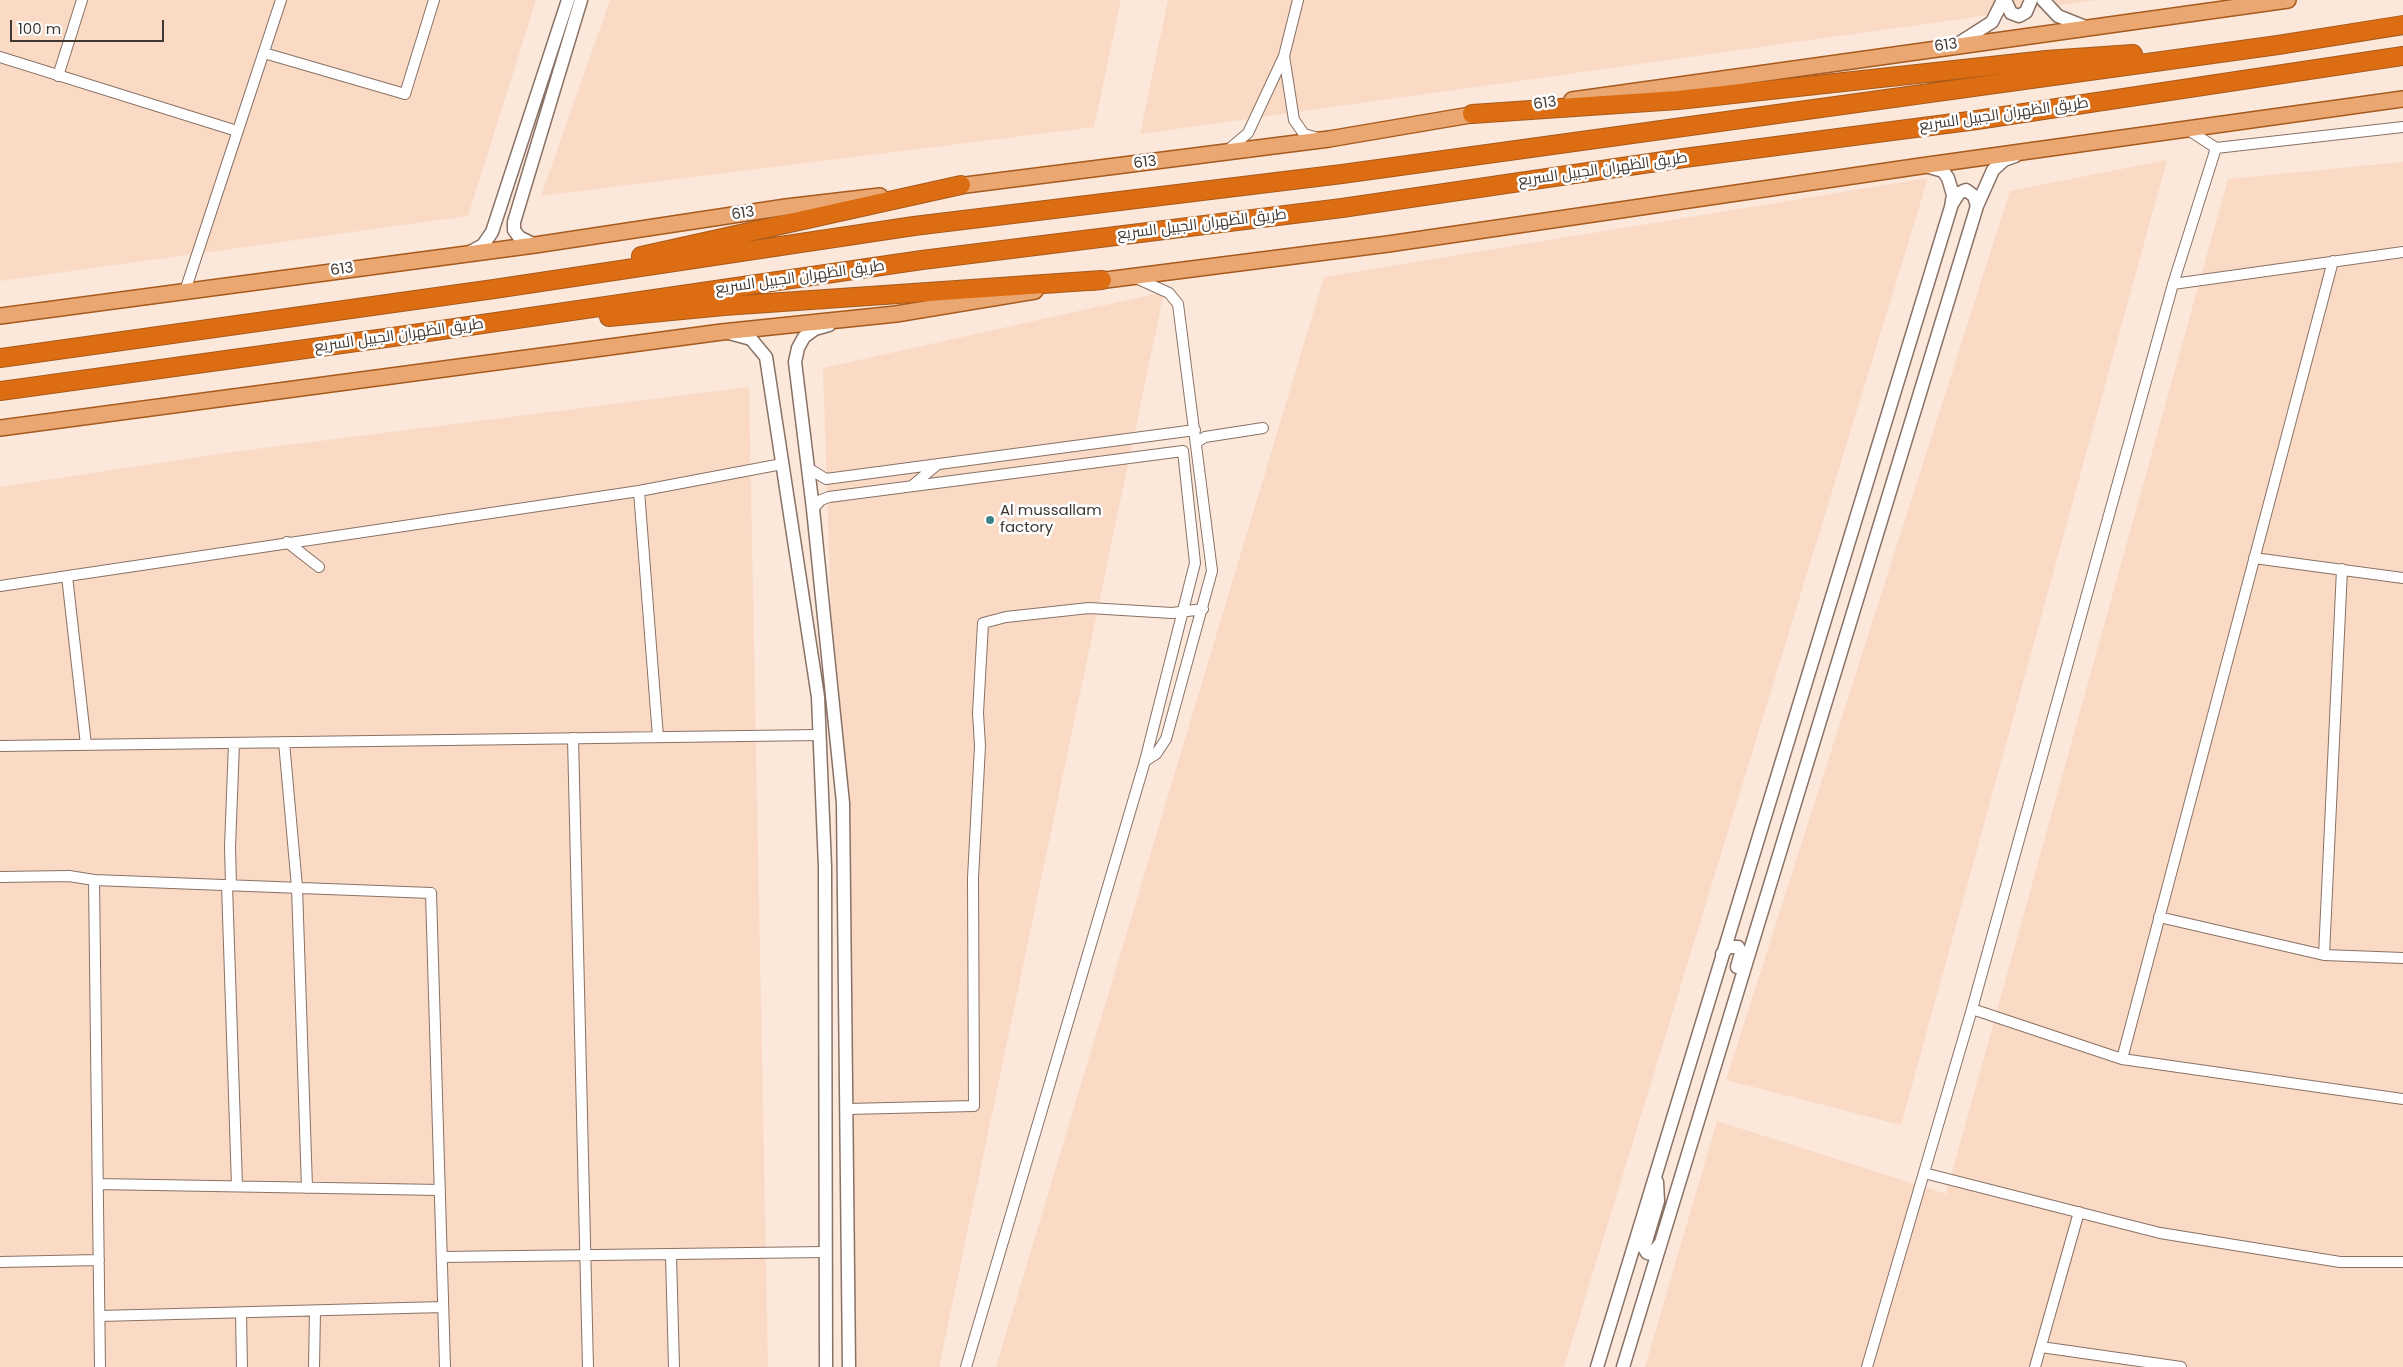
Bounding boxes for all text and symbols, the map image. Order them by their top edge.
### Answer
scale bar [12,10,166,42]
text: 100 m [18,18,61,39]
street label: 613 [1933,35,1959,57]
street label: 613 [1532,93,1558,115]
street label: طريق الظهران الجبيل السريع [1918,94,2090,136]
street label: طريق الظهران الجبيل السريع [1517,149,1689,191]
street label: 613 [1132,153,1158,173]
street label: 613 [730,203,756,225]
street label: طريق الظهران الجبيل السريع [1116,206,1288,244]
street label: طريق الظهران الجبيل السريع [714,257,886,299]
street label: 613 [329,259,355,281]
street label: طريق الظهران الجبيل السريع [313,315,485,357]
place label: Al mussallam factory [1000,502,1102,537]
marker: Al mussallam factory [984,514,996,526]

